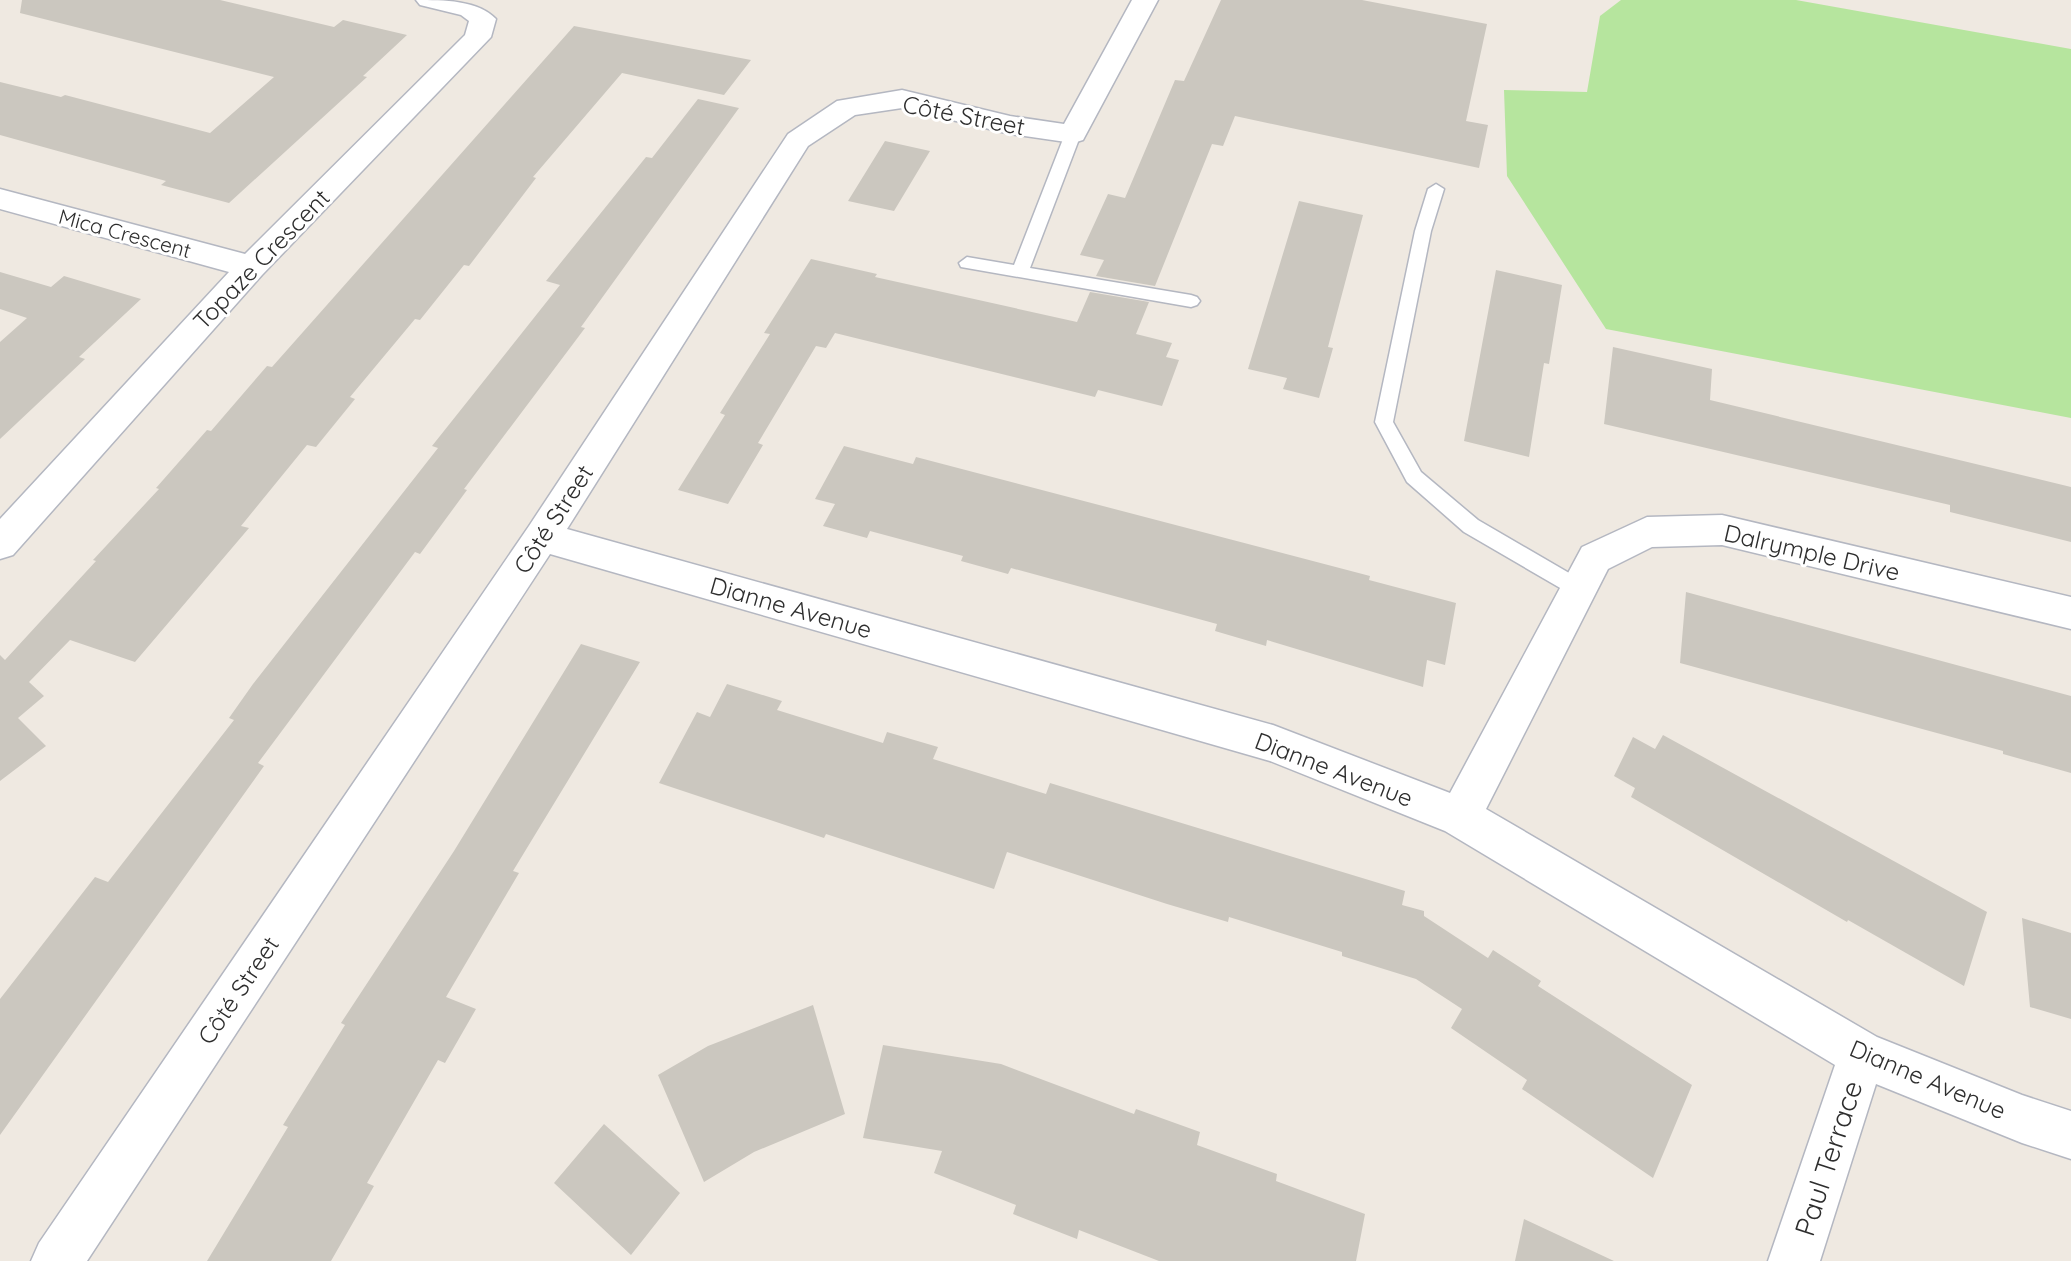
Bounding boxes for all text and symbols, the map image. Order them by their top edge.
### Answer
street label: Côté Street [900,88,1028,142]
street label: Topaze Crescent [186,182,336,336]
street label: Mica Crescent [56,203,194,263]
street label: Côté Street [507,459,599,579]
street label: Dalrymple Drive [1721,517,1903,587]
street label: Dianne Avenue [707,570,875,644]
street label: Dianne Avenue [1251,725,1417,813]
street label: Côté Street [191,930,285,1050]
street label: Dianne Avenue [1845,1033,2011,1125]
street label: Paul Terrace [1786,1076,1870,1240]

